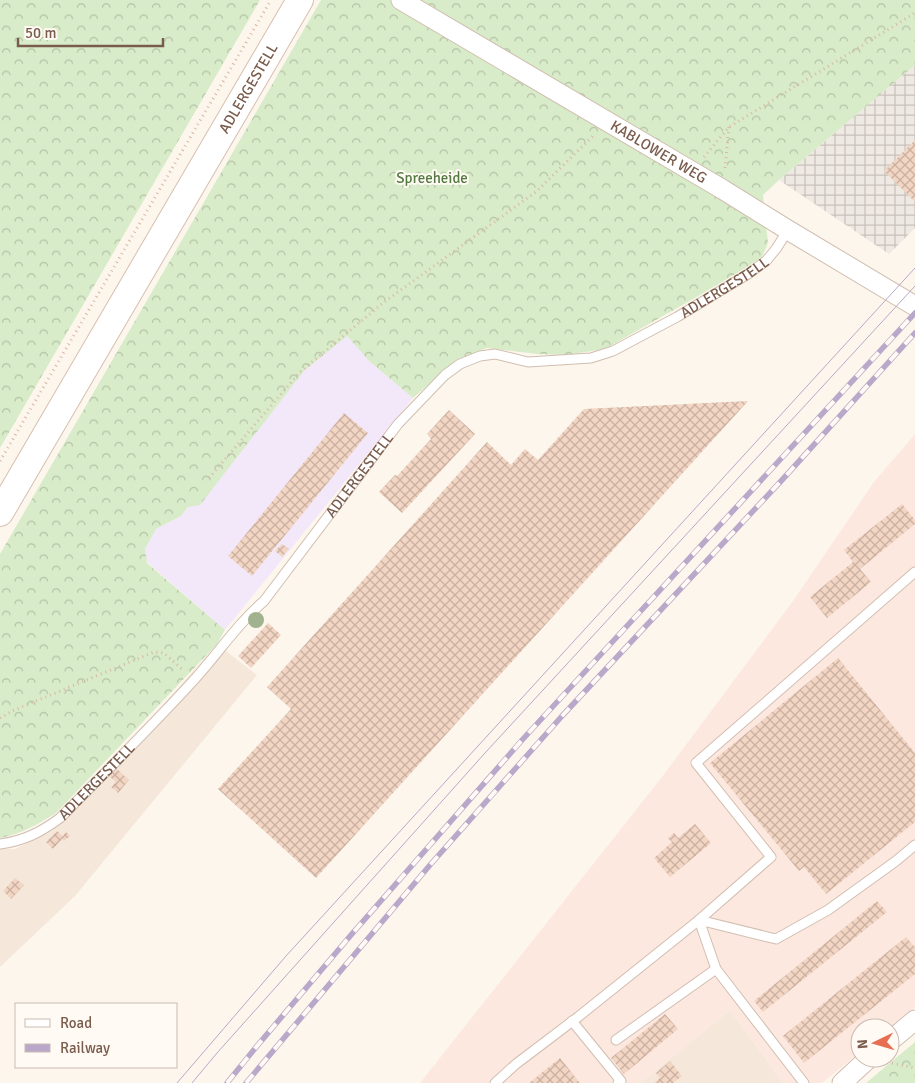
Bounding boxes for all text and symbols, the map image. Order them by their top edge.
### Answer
scale bar [18,15,162,47]
text: 50 m [25,24,56,42]
street label: ADLERGESTELL [215,40,282,137]
street label: KABLOWER WEG [607,116,710,187]
park label: Spreeheide [396,169,468,187]
street label: ADLERGESTELL [677,253,773,322]
street label: ADLERGESTELL [322,429,397,521]
street label: ADLERGESTELL [54,739,139,824]
legend [15,1003,178,1068]
text: Road [60,1014,92,1032]
north arrow [850,1018,900,1068]
text: N [854,1038,871,1050]
text: Railway [60,1039,110,1057]

